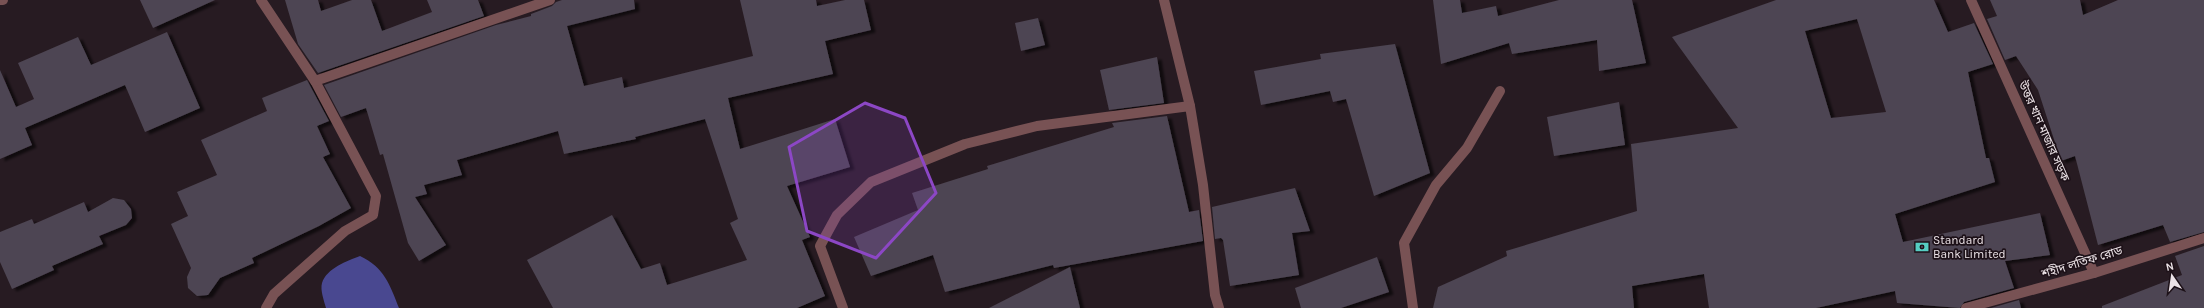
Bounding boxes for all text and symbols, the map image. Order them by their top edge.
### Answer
street label: উত্তর খান মাজার সড়ক [2015,77,2073,183]
place label: Standard Bank Limited [1933,233,2006,261]
bank icon: Standard Bank Limited [1914,239,1930,255]
street label: শহীদ লতিফ রোড [2039,242,2125,281]
north arrow [2152,256,2192,296]
text: N [2165,260,2175,274]

